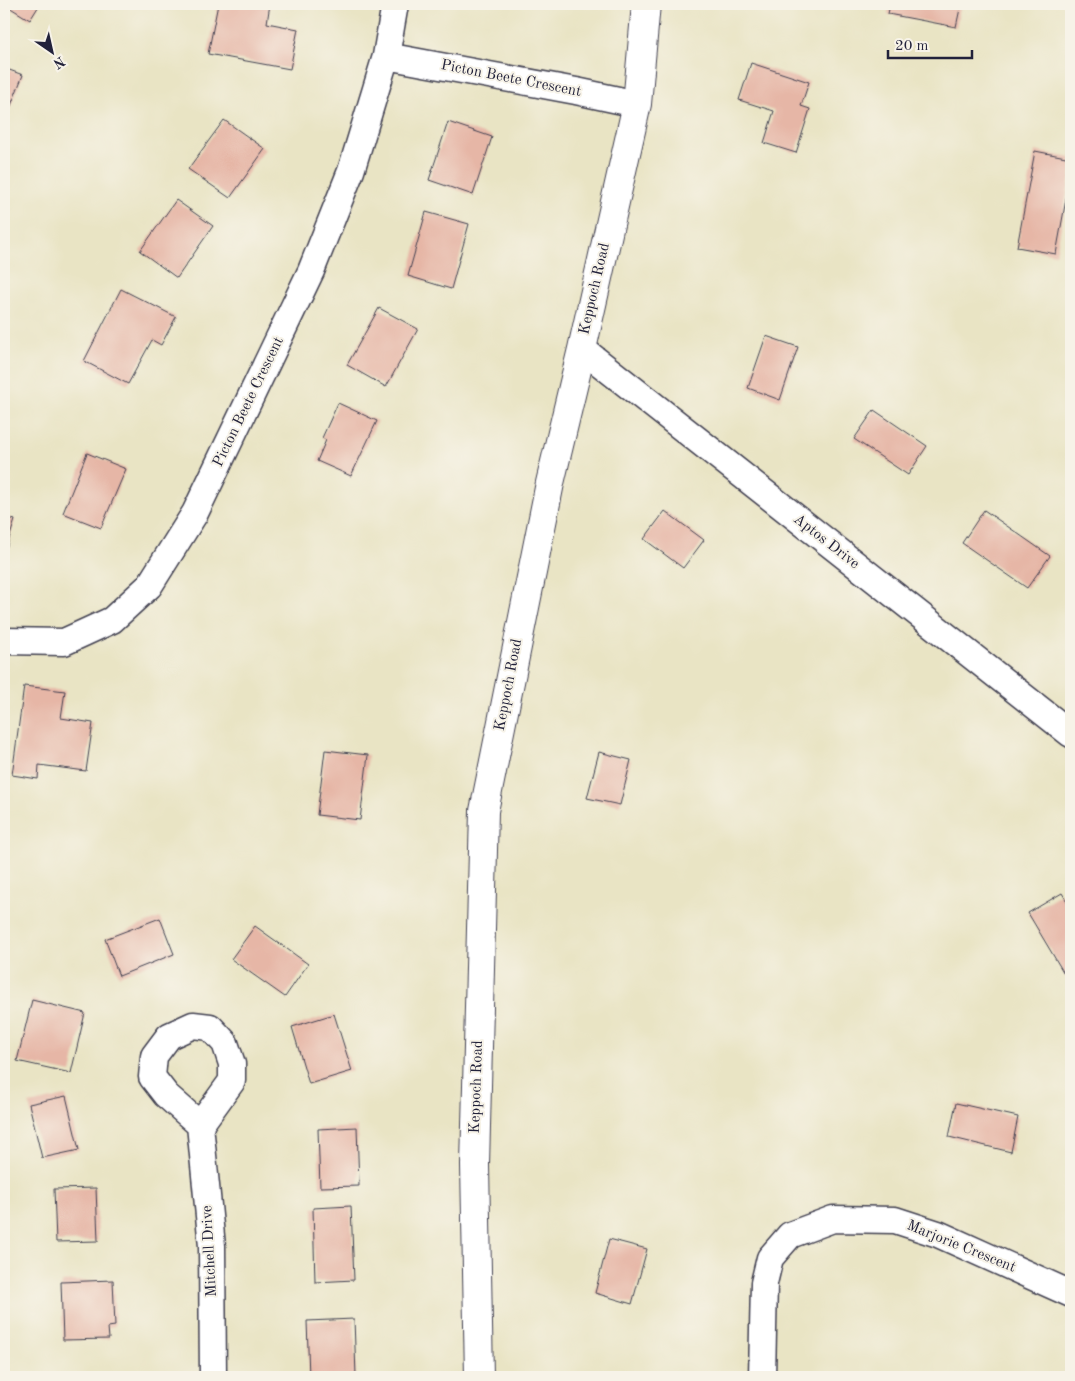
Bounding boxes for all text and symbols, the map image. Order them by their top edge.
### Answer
north arrow [28,28,78,78]
scale bar [888,28,971,60]
text: 20 m [895,39,929,54]
text: N [50,53,67,71]
street label: Picton Beete Crescent [440,58,582,100]
street label: Keppoch Road [577,242,613,336]
street label: Picton Beete Crescent [211,335,287,469]
street label: Aptos Drive [790,512,862,572]
street label: Keppoch Road [493,637,525,732]
street label: Keppoch Road [468,1040,486,1134]
street label: Mitchell Drive [200,1205,220,1297]
street label: Marjorie Crescent [904,1218,1018,1276]

